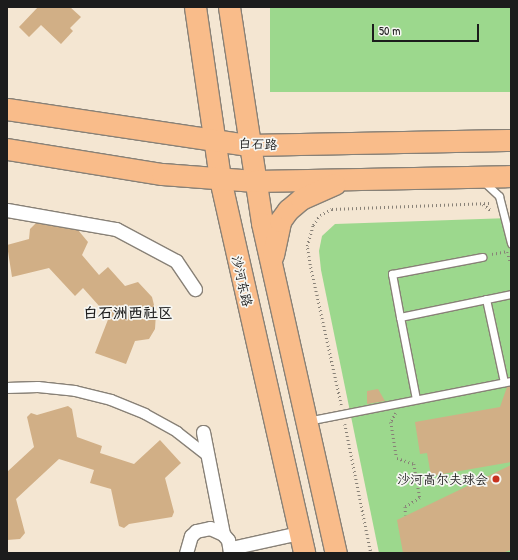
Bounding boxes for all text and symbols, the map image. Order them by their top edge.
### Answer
scale bar [374,16,481,42]
text: 50 m [379,22,400,39]
street label: 白石路 [238,136,278,152]
street label: 沙河东路 [229,254,255,308]
district label: 白石洲西社区 [83,304,173,322]
place label: 沙河高尔夫球会 [397,471,488,487]
marker: 沙河高尔夫球会 [491,474,501,484]

